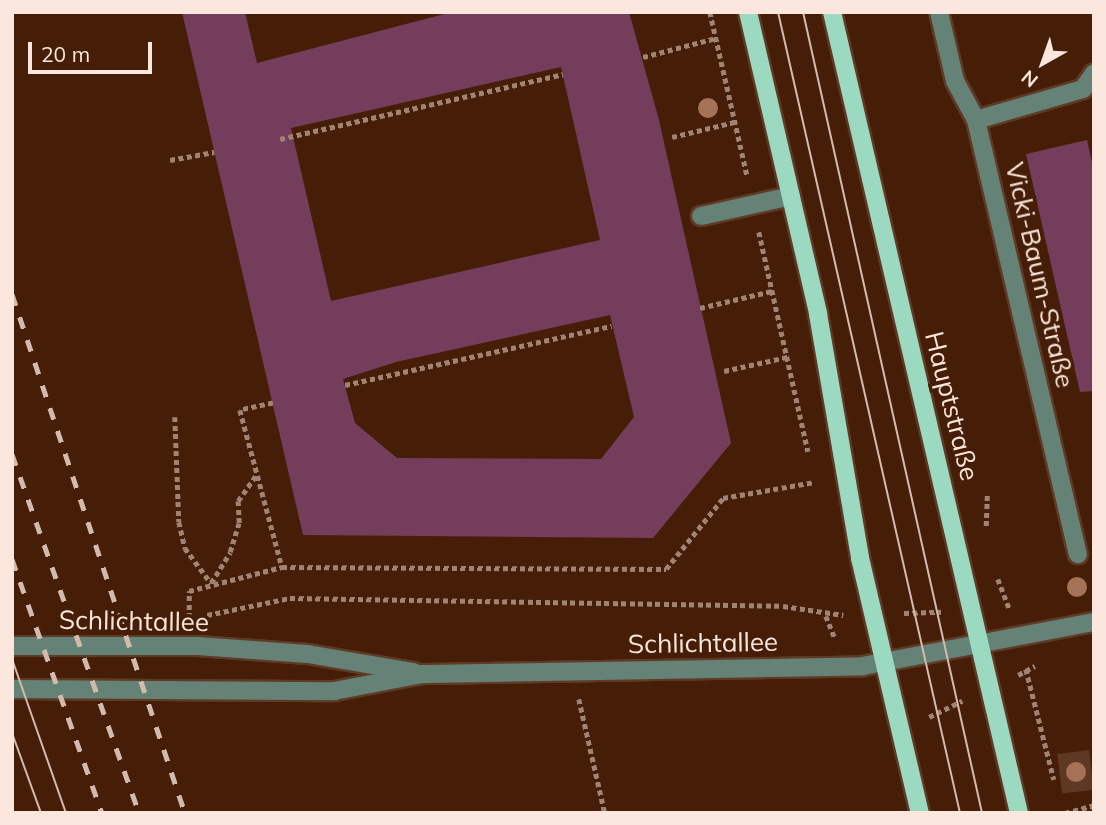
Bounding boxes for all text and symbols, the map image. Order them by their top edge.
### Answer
scale bar [32,28,156,72]
north arrow [1008,28,1078,98]
text: 20 m [41,41,90,67]
text: N [1016,65,1043,93]
street label: Vicki-Baum-Straße [999,159,1081,391]
street label: Hauptstraße [918,328,986,484]
street label: Schlichtallee [59,604,209,638]
street label: Schlichtallee [628,626,778,660]

